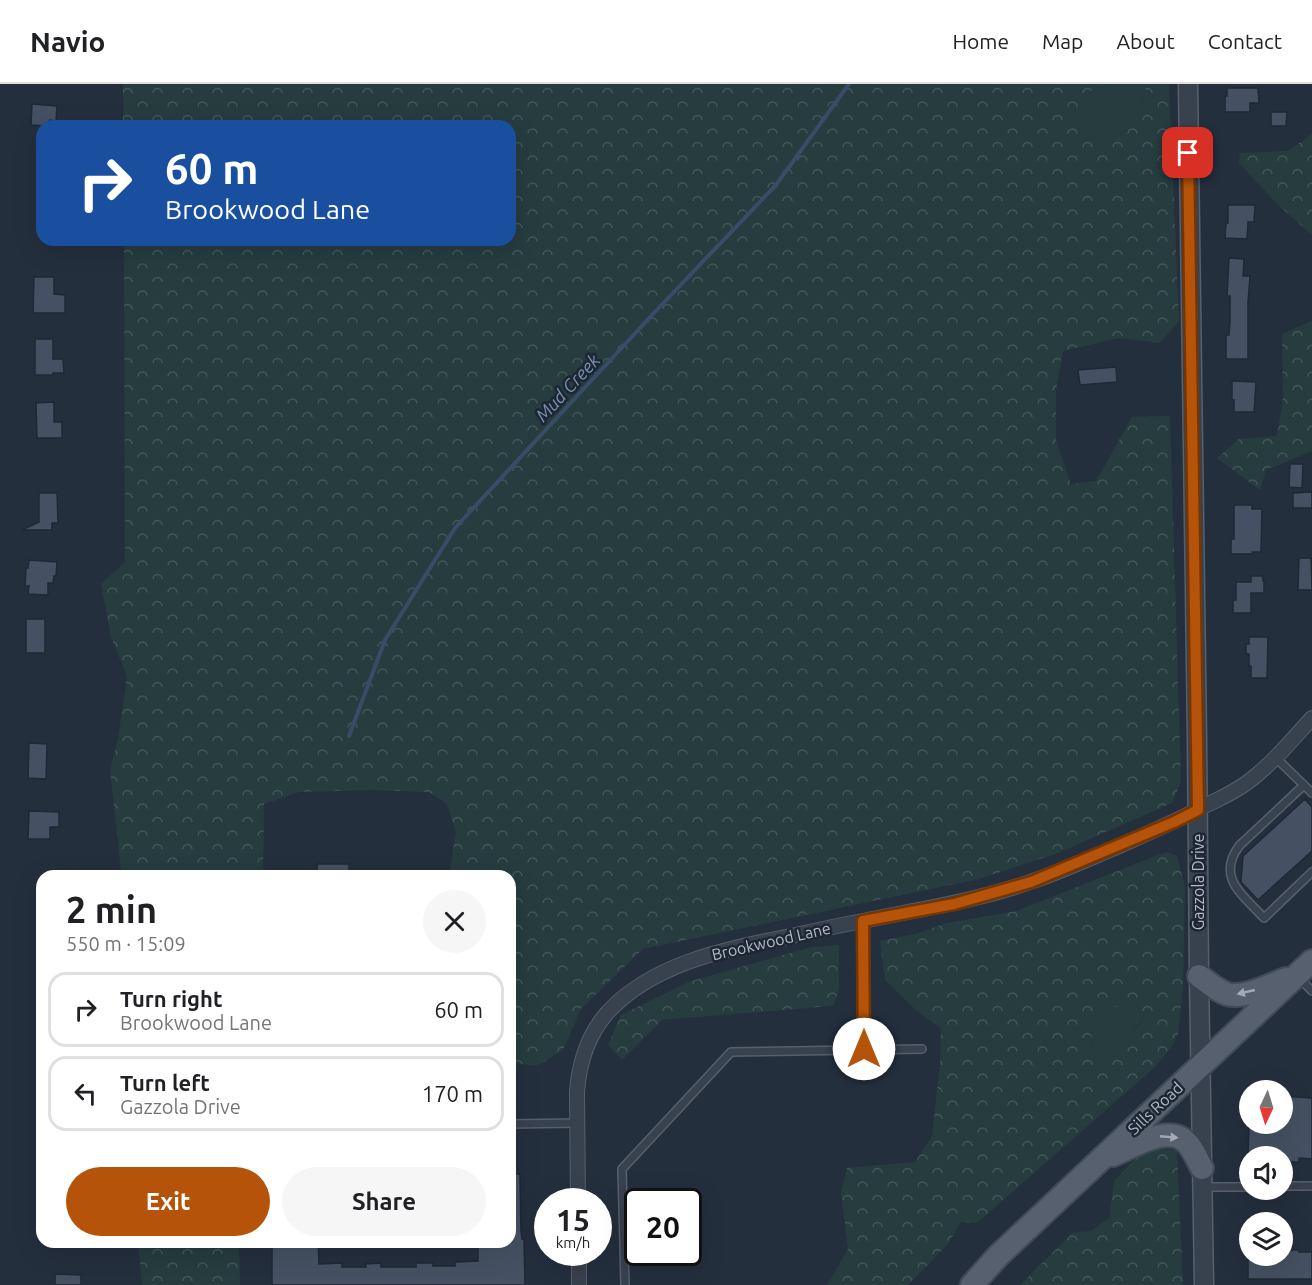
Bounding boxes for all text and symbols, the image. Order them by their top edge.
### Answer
text: Navio [30,26,105,57]
text: Home [952,29,1009,53]
text: Map [1042,29,1083,53]
text: About [1116,29,1175,53]
text: Contact [1208,29,1282,53]
pin [1162,127,1213,178]
icon: arrive [1171,136,1204,169]
icon: right [66,144,144,222]
text: 60 m [165,145,259,192]
text: Brookwood Lane [165,194,370,224]
water label: Mud Creek [531,349,604,425]
street label: Gazzola Drive [1189,834,1207,930]
text: 2 min [66,889,157,930]
button: close [423,890,486,953]
street label: Brookwood Lane [710,919,832,963]
text: 550 m · 15:09 [66,932,186,955]
text: Turn right [120,986,222,1011]
one-way arrow [1237,988,1255,998]
icon: right [69,993,102,1026]
text: 60 m [434,997,483,1022]
text: Brookwood Lane [120,1011,272,1034]
position arrow [832,1017,896,1081]
text: Turn left [120,1070,210,1095]
icon: left [69,1077,102,1110]
street label: Sills Road [1124,1078,1186,1138]
north arrow [1239,1080,1293,1134]
map controls [1239,1080,1293,1266]
text: 170 m [422,1081,483,1106]
text: Gazzola Drive [120,1095,241,1118]
one-way arrow [1160,1132,1179,1142]
button: sound [1239,1146,1293,1200]
button: Exit [66,1167,270,1236]
button: Share [282,1167,486,1236]
speed limit sign: 20 [624,1188,702,1266]
text: 15 [556,1203,590,1237]
button: layers [1239,1212,1293,1266]
text: km/h [556,1234,590,1251]

